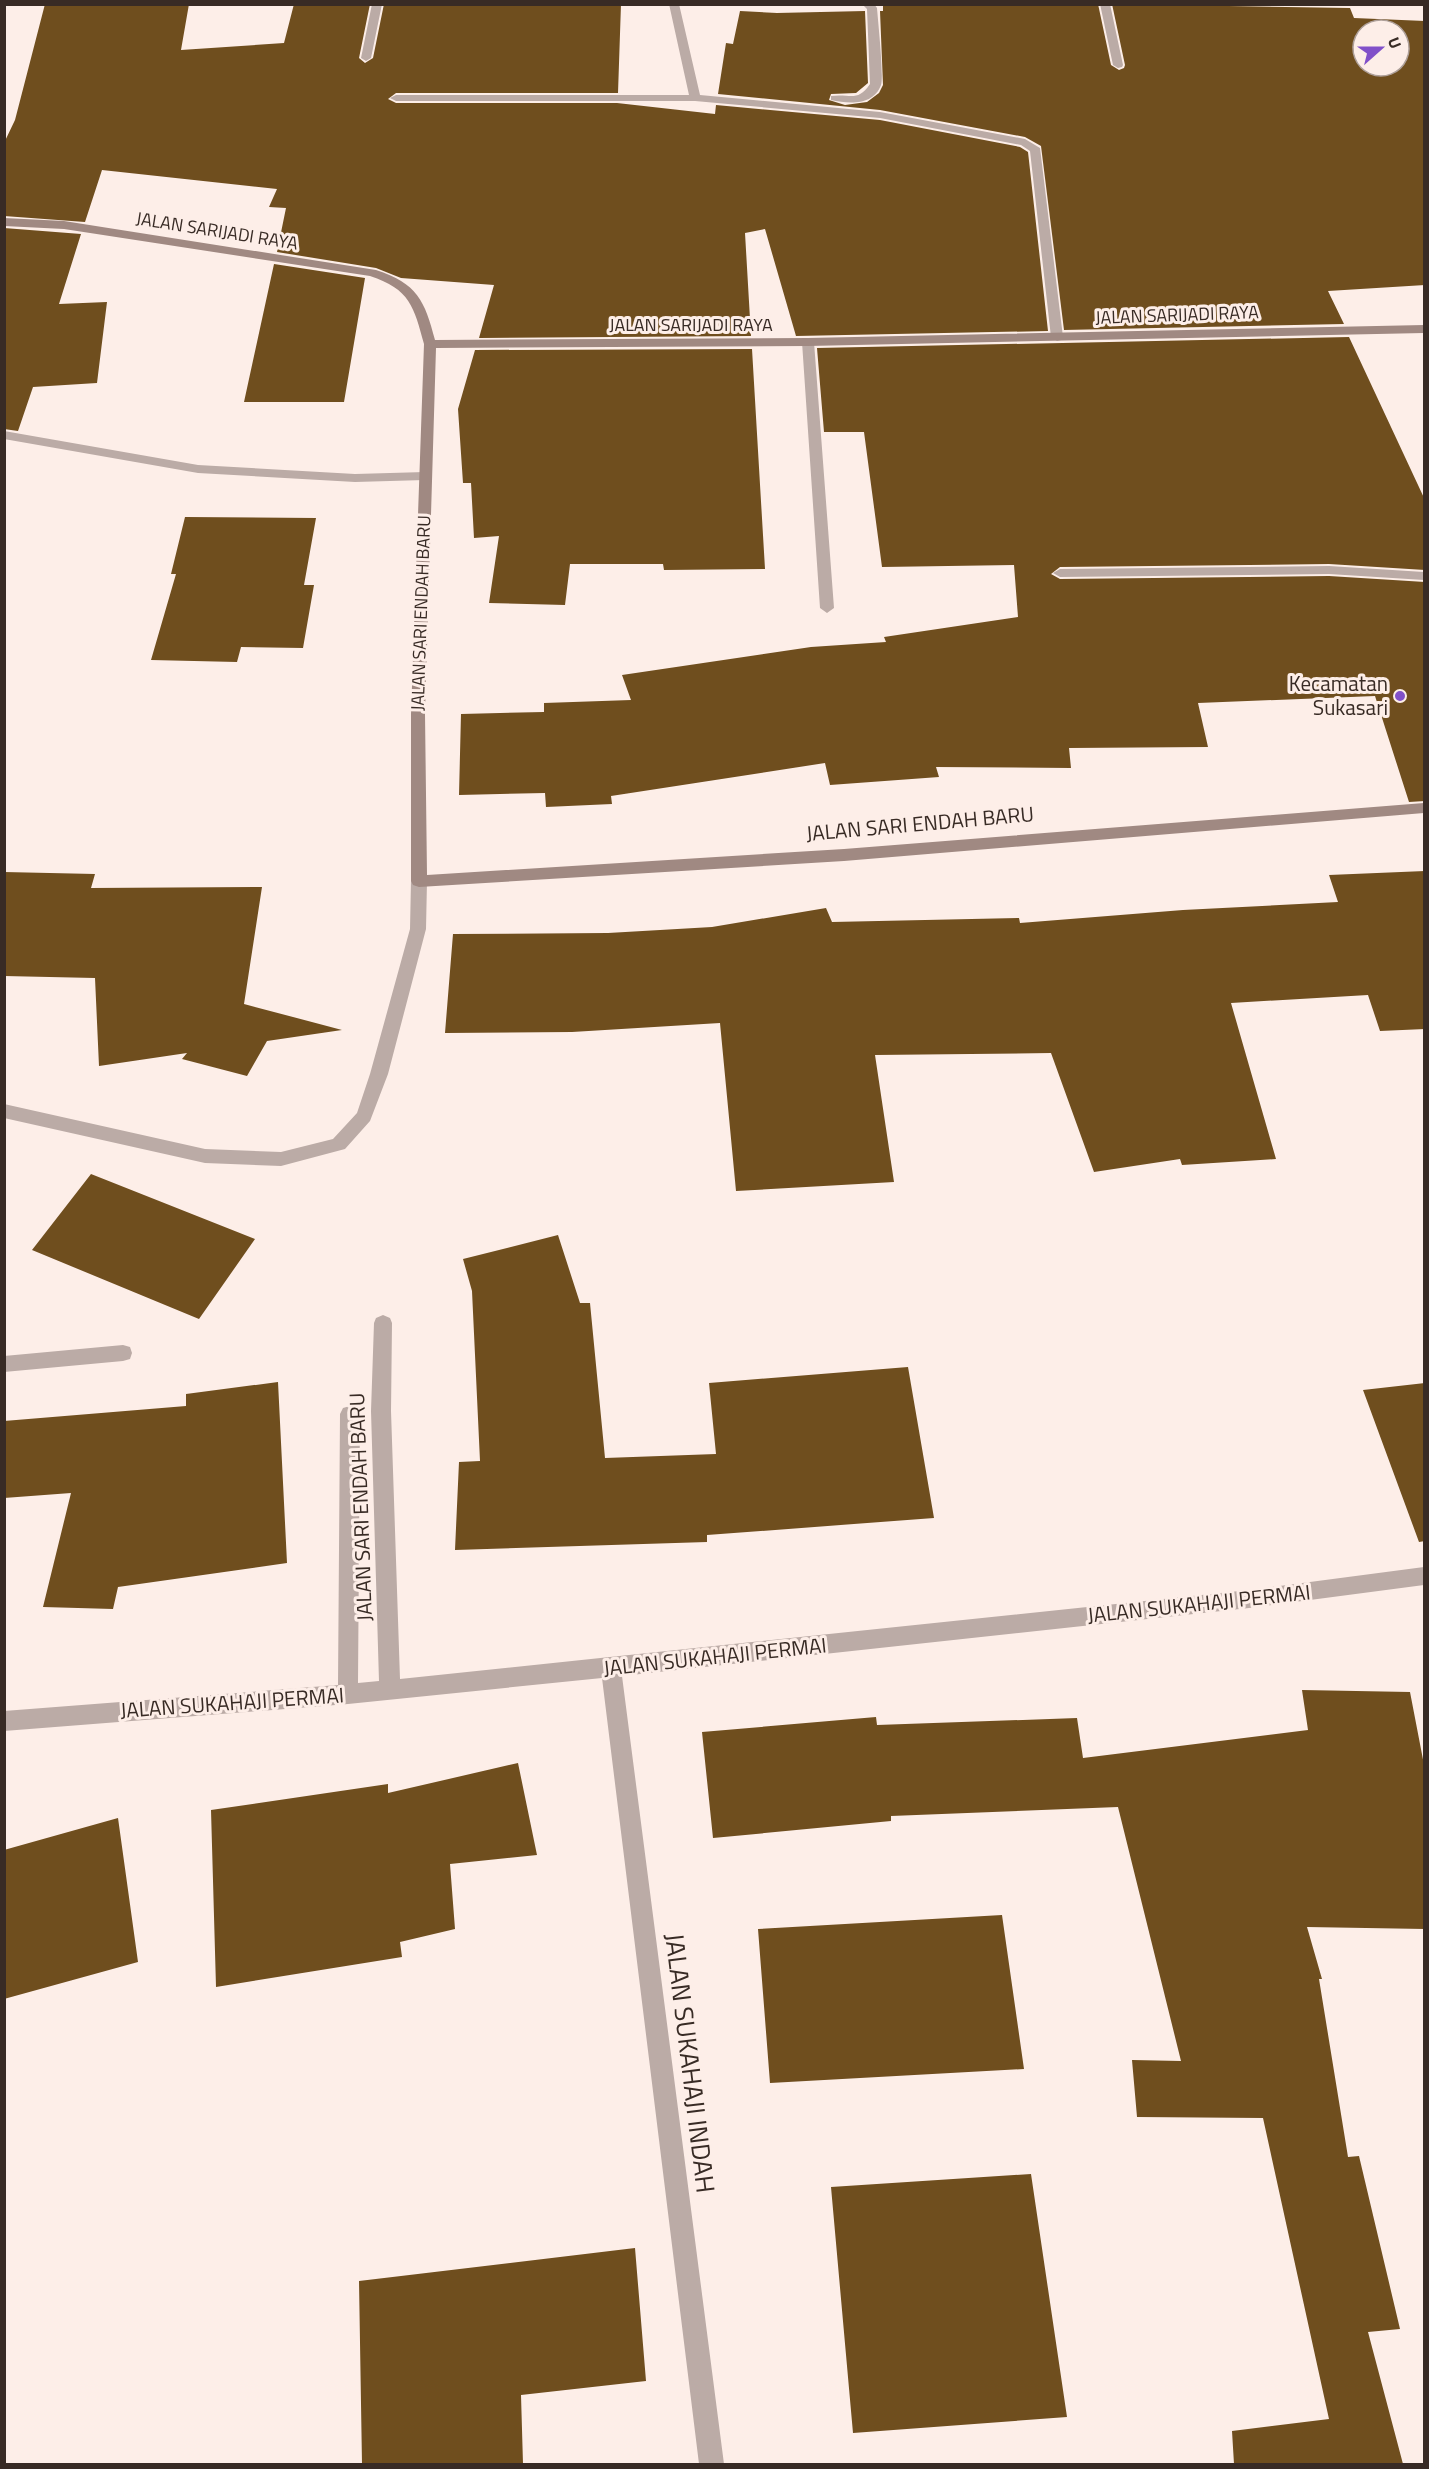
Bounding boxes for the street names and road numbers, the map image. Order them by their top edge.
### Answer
street label: JALAN SARIJADI RAYA [134,204,300,257]
street label: JALAN SARIJADI RAYA [1095,298,1259,331]
street label: JALAN SARIJADI RAYA [609,311,773,338]
street label: JALAN SARI ENDAH BARU [404,515,437,711]
street label: JALAN SARI ENDAH BARU [805,797,1035,849]
street label: JALAN SARI ENDAH BARU [340,1392,380,1622]
street label: JALAN SUKAHAJI PERMAI [1086,1575,1312,1631]
street label: JALAN SUKAHAJI PERMAI [602,1628,828,1684]
street label: JALAN SUKAHAJI PERMAI [119,1678,345,1726]
street label: JALAN SUKAHAJI INDAH [655,1931,726,2195]

